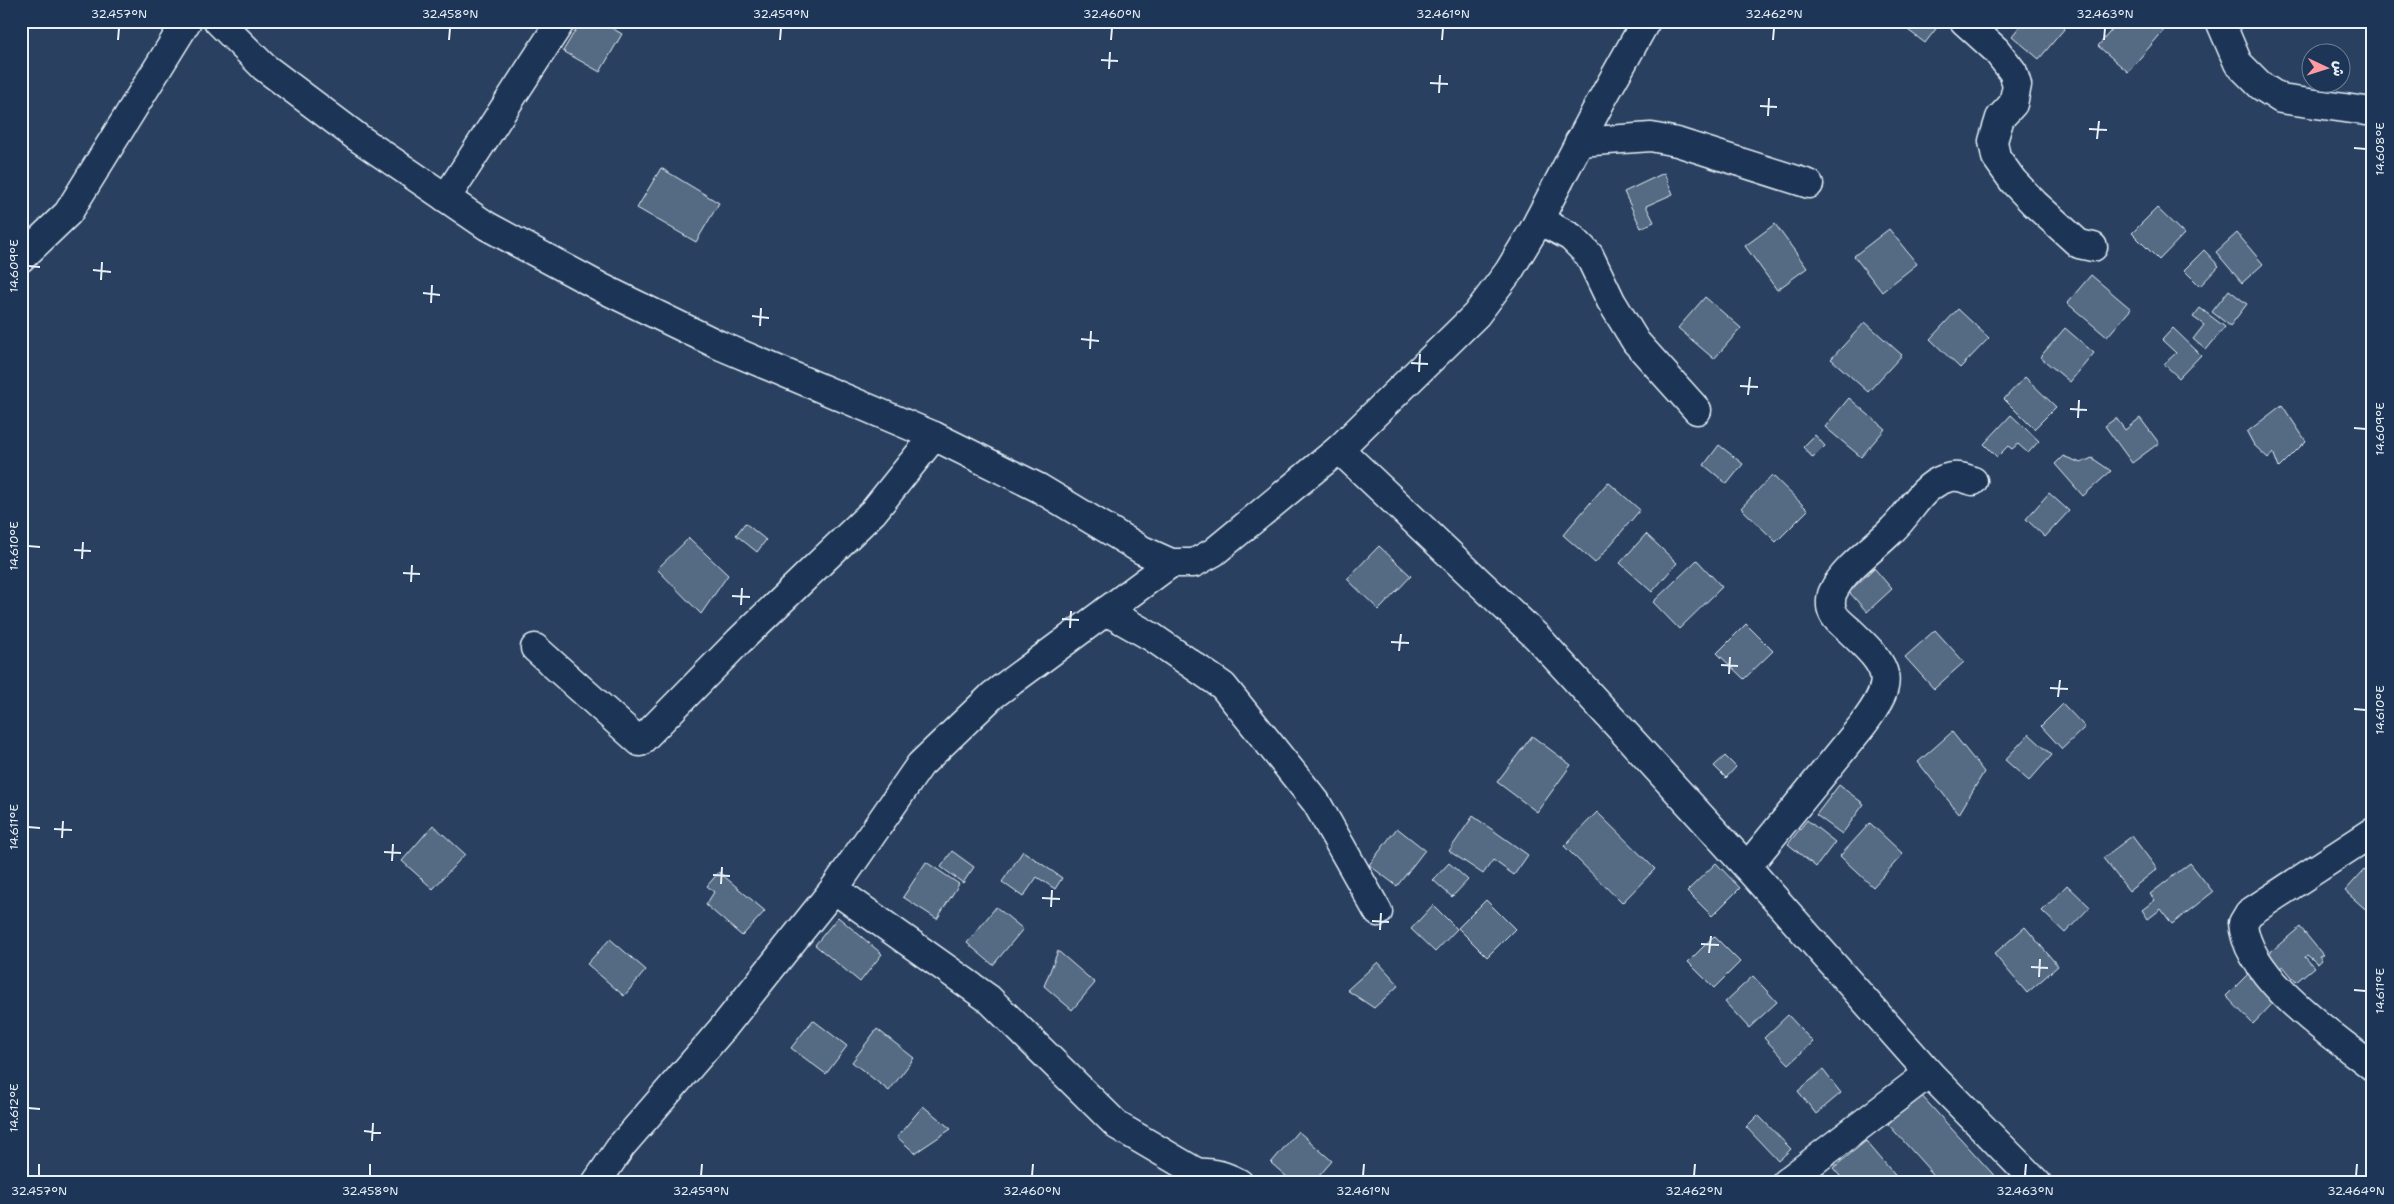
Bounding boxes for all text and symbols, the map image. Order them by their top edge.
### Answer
text: 32.457°N [91,6,147,22]
text: 32.458°N [422,6,478,22]
text: 32.459°N [753,6,809,22]
text: 32.460°N [1083,6,1141,22]
text: 32.461°N [1416,6,1470,22]
text: 32.462°N [1745,6,1803,22]
text: 32.463°N [2076,6,2134,22]
north arrow [2302,42,2352,92]
text: ش [2329,61,2348,77]
text: 14.608°E [2372,122,2388,176]
text: 14.609°E [6,239,22,293]
text: 14.609°E [2372,402,2388,456]
text: 14.610°E [6,521,22,571]
text: 14.610°E [2372,685,2388,735]
text: 14.611°E [6,804,22,850]
text: 14.611°E [2372,968,2388,1014]
text: 14.612°E [6,1083,22,1133]
text: 32.457°N [11,1183,67,1199]
text: 32.458°N [342,1183,398,1199]
text: 32.459°N [673,1183,729,1199]
text: 32.460°N [1003,1183,1061,1199]
text: 32.461°N [1336,1183,1390,1199]
text: 32.462°N [1665,1183,1723,1199]
text: 32.463°N [1996,1183,2054,1199]
text: 32.464°N [2327,1183,2385,1199]

